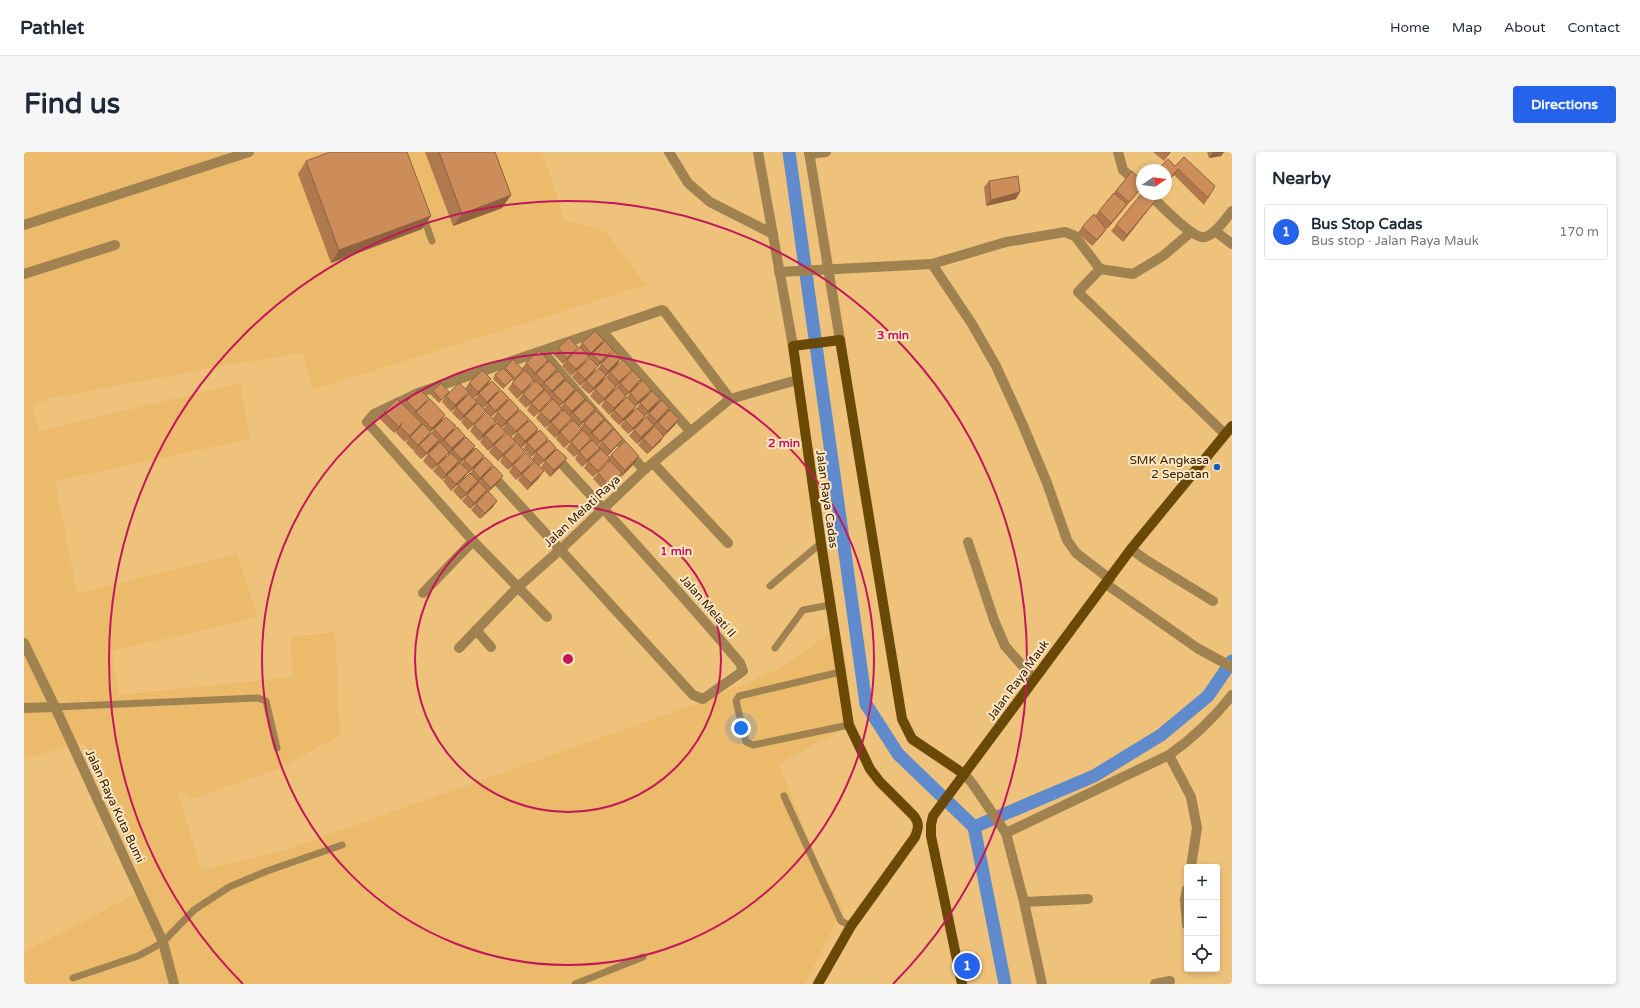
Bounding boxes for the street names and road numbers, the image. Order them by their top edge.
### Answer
street label: Jalan Raya Cadas [813,449,841,549]
street label: Jalan Melati Raya [541,472,623,550]
street label: Jalan Melati II [677,572,739,640]
street label: Jalan Raya Mauk [984,637,1052,723]
street label: Jalan Raya Kuta Bumi [83,747,147,865]

